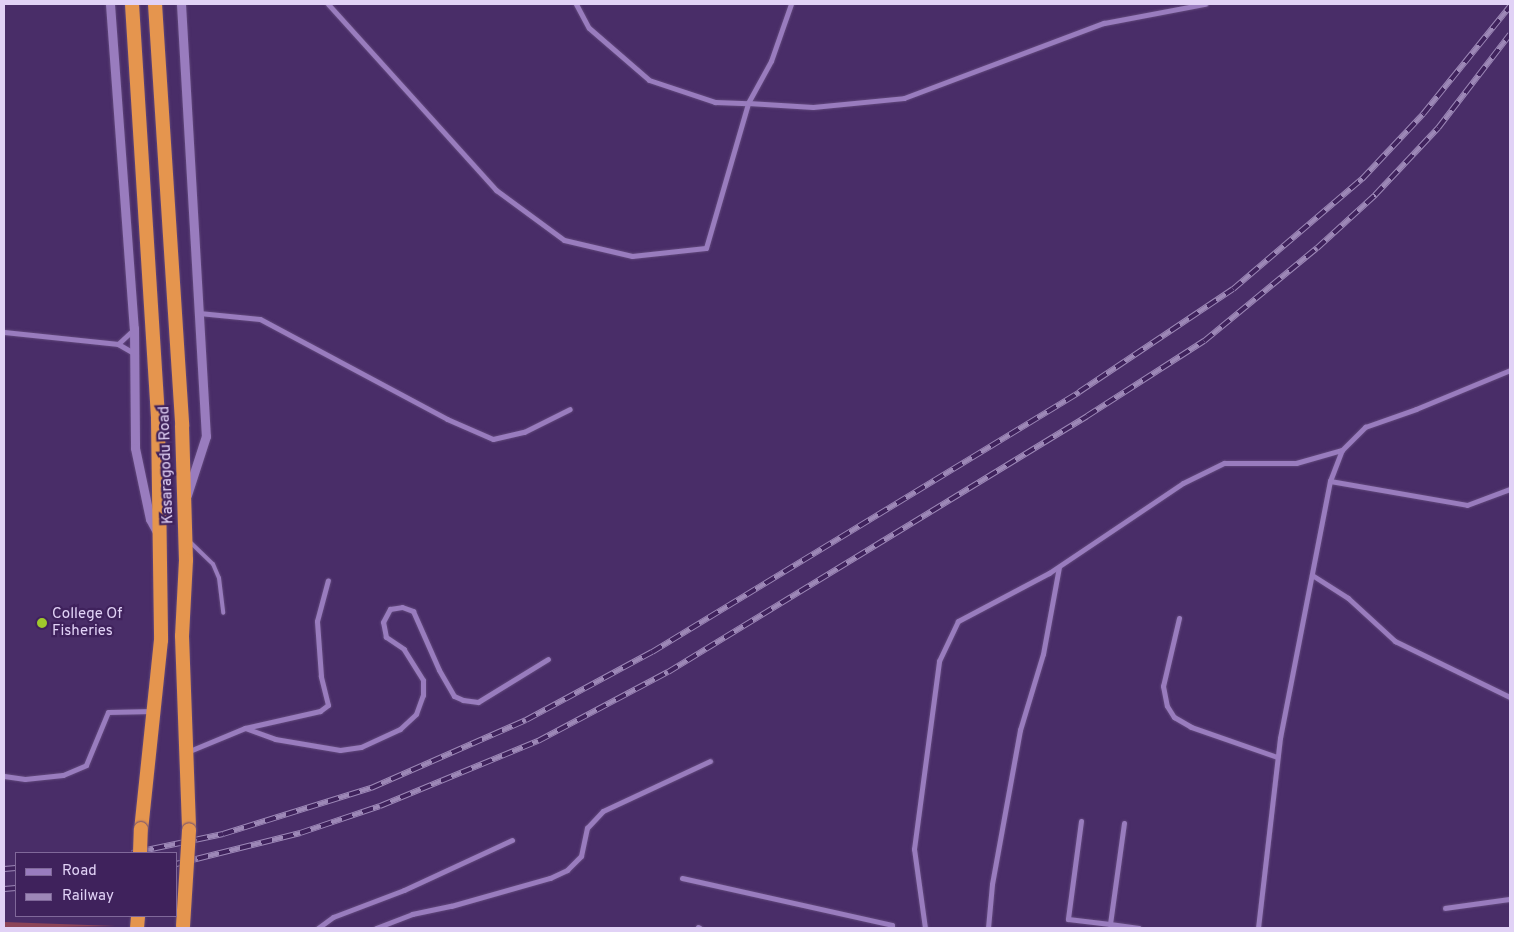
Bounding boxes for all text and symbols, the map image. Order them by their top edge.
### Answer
street label: Kasaragodu Road [156,406,178,524]
place label: College Of Fisheries [52,605,122,640]
marker: College Of Fisheries [36,617,48,629]
legend [15,852,178,917]
text: Road [62,862,97,881]
text: Railway [62,887,114,906]

